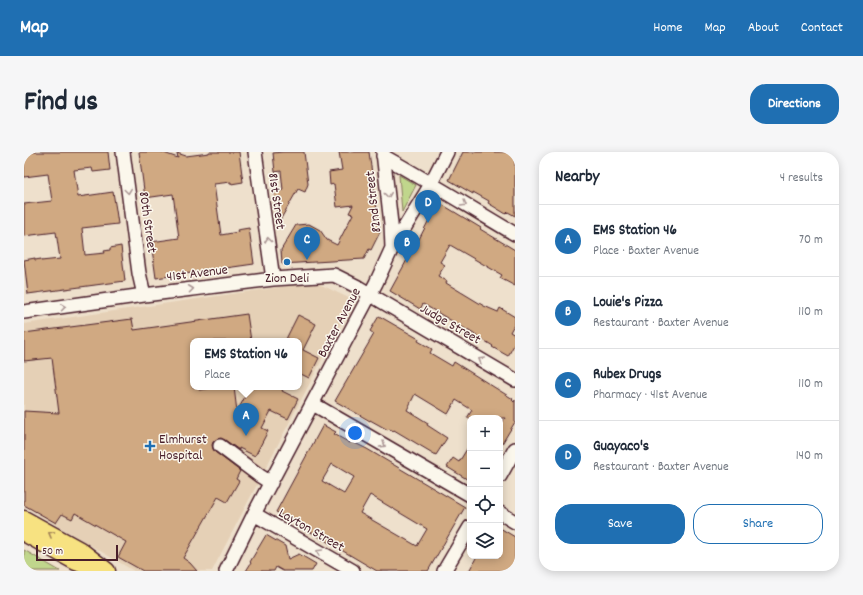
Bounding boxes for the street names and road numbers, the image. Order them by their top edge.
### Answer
street label: 82nd Street [361,170,387,234]
street label: 81st Street [262,172,290,231]
street label: 80th Street [133,190,161,254]
street label: 41st Avenue [166,260,229,288]
street label: Baxter Avenue [313,284,367,361]
street label: Judge Street [416,299,484,350]
street label: Layton Street [274,504,348,558]

